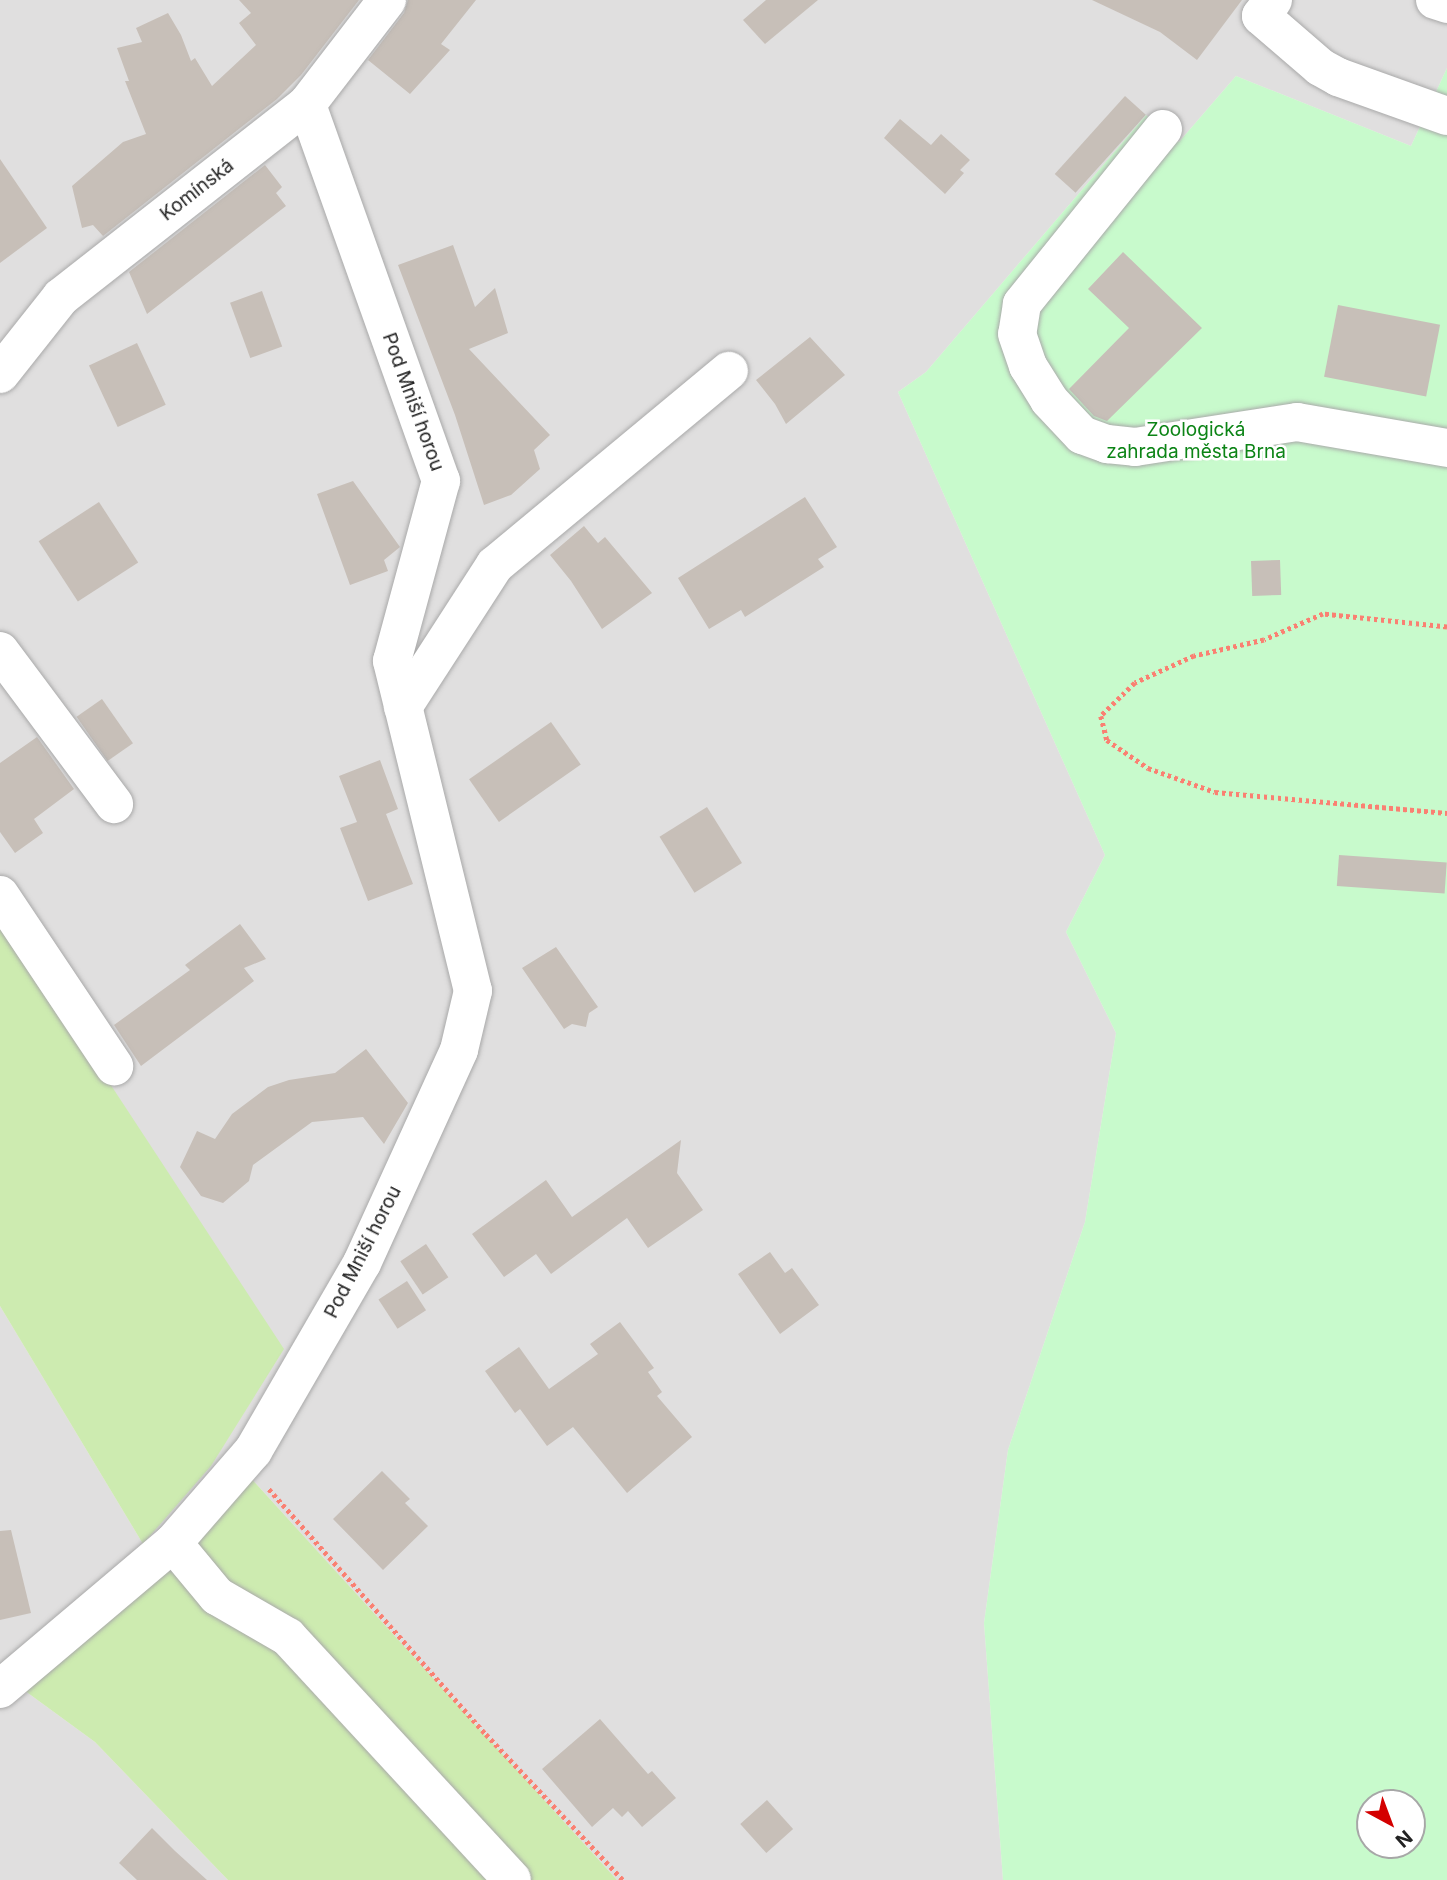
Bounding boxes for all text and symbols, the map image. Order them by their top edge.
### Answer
street label: Komínská [156,154,238,226]
street label: Pod Mniší horou [377,330,449,474]
park label: Zoologická zahrada města Brna [1106,419,1286,463]
street label: Pod Mniší horou [320,1182,406,1322]
north arrow [1356,1789,1426,1859]
text: N [1391,1825,1417,1852]

